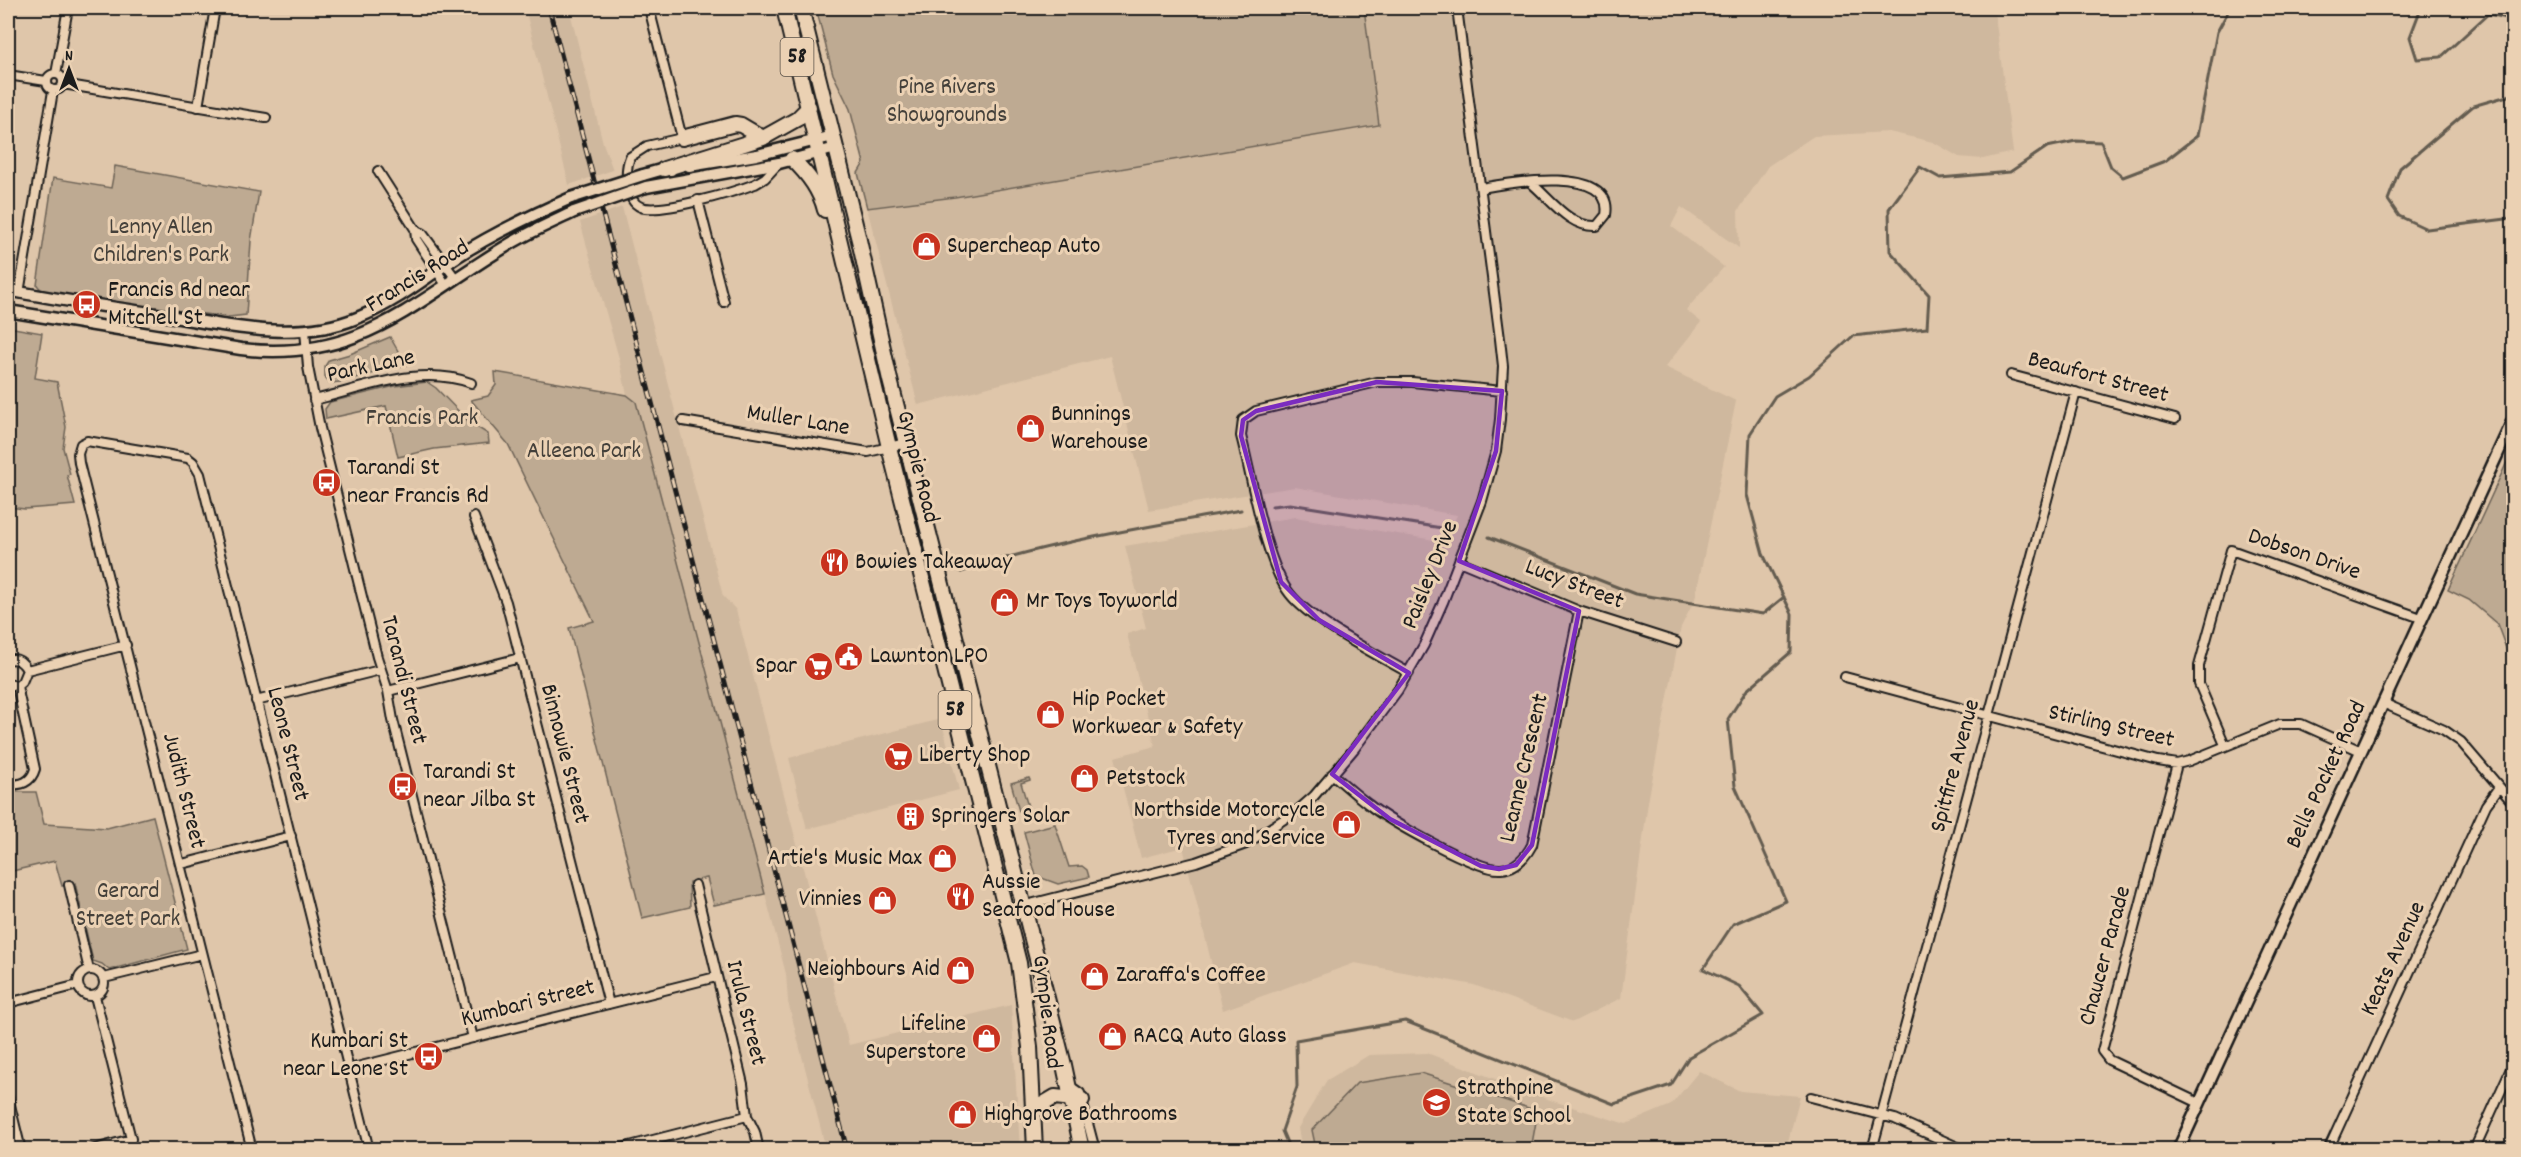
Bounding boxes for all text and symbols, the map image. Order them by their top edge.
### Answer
road number: 58 [780,38,814,76]
north arrow [39,39,99,99]
text: N [65,45,73,68]
park label: Pine Rivers Showgrounds [887,71,1007,133]
park label: Lenny Allen Children's Park [93,211,229,273]
place label: Supercheap Auto [947,230,1100,264]
shop icon: Supercheap Auto [910,231,942,263]
street label: Francis Road [360,232,476,322]
place label: Francis Rd near Mitchell St [108,274,250,336]
bus stop icon: Francis Rd near Mitchell St [71,289,103,321]
street label: Park Lane [324,341,418,393]
street label: Beaufort Street [2024,343,2172,413]
street label: Muller Lane [744,396,852,446]
place label: Bunnings Warehouse [1051,398,1148,460]
park label: Francis Park [366,402,478,436]
street label: Gympie Road [887,407,947,527]
shop icon: Bunnings Warehouse [1014,413,1046,445]
park label: Alleena Park [527,435,641,469]
place label: Tarandi St near Francis Rd [347,452,489,514]
bus stop icon: Tarandi St near Francis Rd [310,467,342,499]
street label: Paisley Drive [1394,516,1468,634]
street label: Dobson Drive [2243,520,2365,590]
place label: Bowies Takeaway [855,546,1013,580]
restaurant icon: Bowies Takeaway [818,547,850,579]
street label: Lucy Street [1520,551,1628,619]
place label: Mr Toys Toyworld [1026,585,1178,619]
shop icon: Mr Toys Toyworld [989,586,1021,618]
street label: Tarandi Street [371,612,435,748]
place label: Lawnton LPO [870,640,988,674]
public building icon: Lawnton LPO [833,641,865,673]
place label: Spar [755,650,797,684]
supermarket icon: Spar [802,651,834,683]
street label: Binnowie Street [530,681,598,828]
street label: Leone Street [256,683,318,805]
place label: Hip Pocket Workwear & Safety [1072,683,1244,745]
street label: Leanne Crescent [1491,690,1559,846]
road number: 58 [938,691,972,729]
street label: Bells Pocket Road [2278,695,2376,855]
street label: Spitfire Avenue [1922,696,1990,836]
street label: Stirling Street [2045,696,2177,758]
shop icon: Hip Pocket Workwear & Safety [1035,698,1067,730]
street label: Judith Street [152,729,214,853]
place label: Liberty Shop [919,739,1030,773]
supermarket icon: Liberty Shop [882,740,914,772]
place label: Tarandi St near Jilba St [423,756,536,818]
place label: Petstock [1106,762,1185,796]
shop icon: Petstock [1069,763,1101,795]
bus stop icon: Tarandi St near Jilba St [386,771,418,803]
place label: Northside Motorcycle Tyres and Service [1133,794,1325,856]
place label: Springers Solar [931,800,1070,834]
building icon: Springers Solar [894,801,926,833]
shop icon: Northside Motorcycle Tyres and Service [1330,809,1362,841]
place label: Artie's Music Max [768,842,922,876]
shop icon: Artie's Music Max [927,843,959,875]
place label: Aussie Seafood House [982,866,1115,928]
park label: Gerard Street Park [76,875,180,937]
restaurant icon: Aussie Seafood House [945,881,977,913]
street label: Chaucer Parade [2071,882,2141,1030]
place label: Vinnies [799,883,862,917]
shop icon: Vinnies [867,884,899,916]
street label: Keats Avenue [2353,896,2435,1022]
place label: Neighbours Aid [807,953,940,987]
street label: Gympie Road [1022,953,1070,1071]
shop icon: Neighbours Aid [945,954,977,986]
street label: Irula Street [716,957,775,1069]
place label: Zaraffa's Coffee [1116,959,1266,993]
shop icon: Zaraffa's Coffee [1079,960,1111,992]
street label: Kumbari Street [458,971,599,1037]
place label: Lifeline Superstore [865,1008,966,1070]
place label: RACQ Auto Glass [1133,1020,1287,1054]
shop icon: RACQ Auto Glass [1096,1021,1128,1053]
shop icon: Lifeline Superstore [971,1023,1003,1055]
place label: Kumbari St near Leone St [283,1025,408,1087]
bus stop icon: Kumbari St near Leone St [413,1040,445,1072]
place label: Strathpine State School [1457,1072,1571,1134]
school or university icon: Strathpine State School [1420,1087,1452,1119]
place label: Highgrove Bathrooms [984,1098,1178,1132]
shop icon: Highgrove Bathrooms [947,1099,979,1131]

